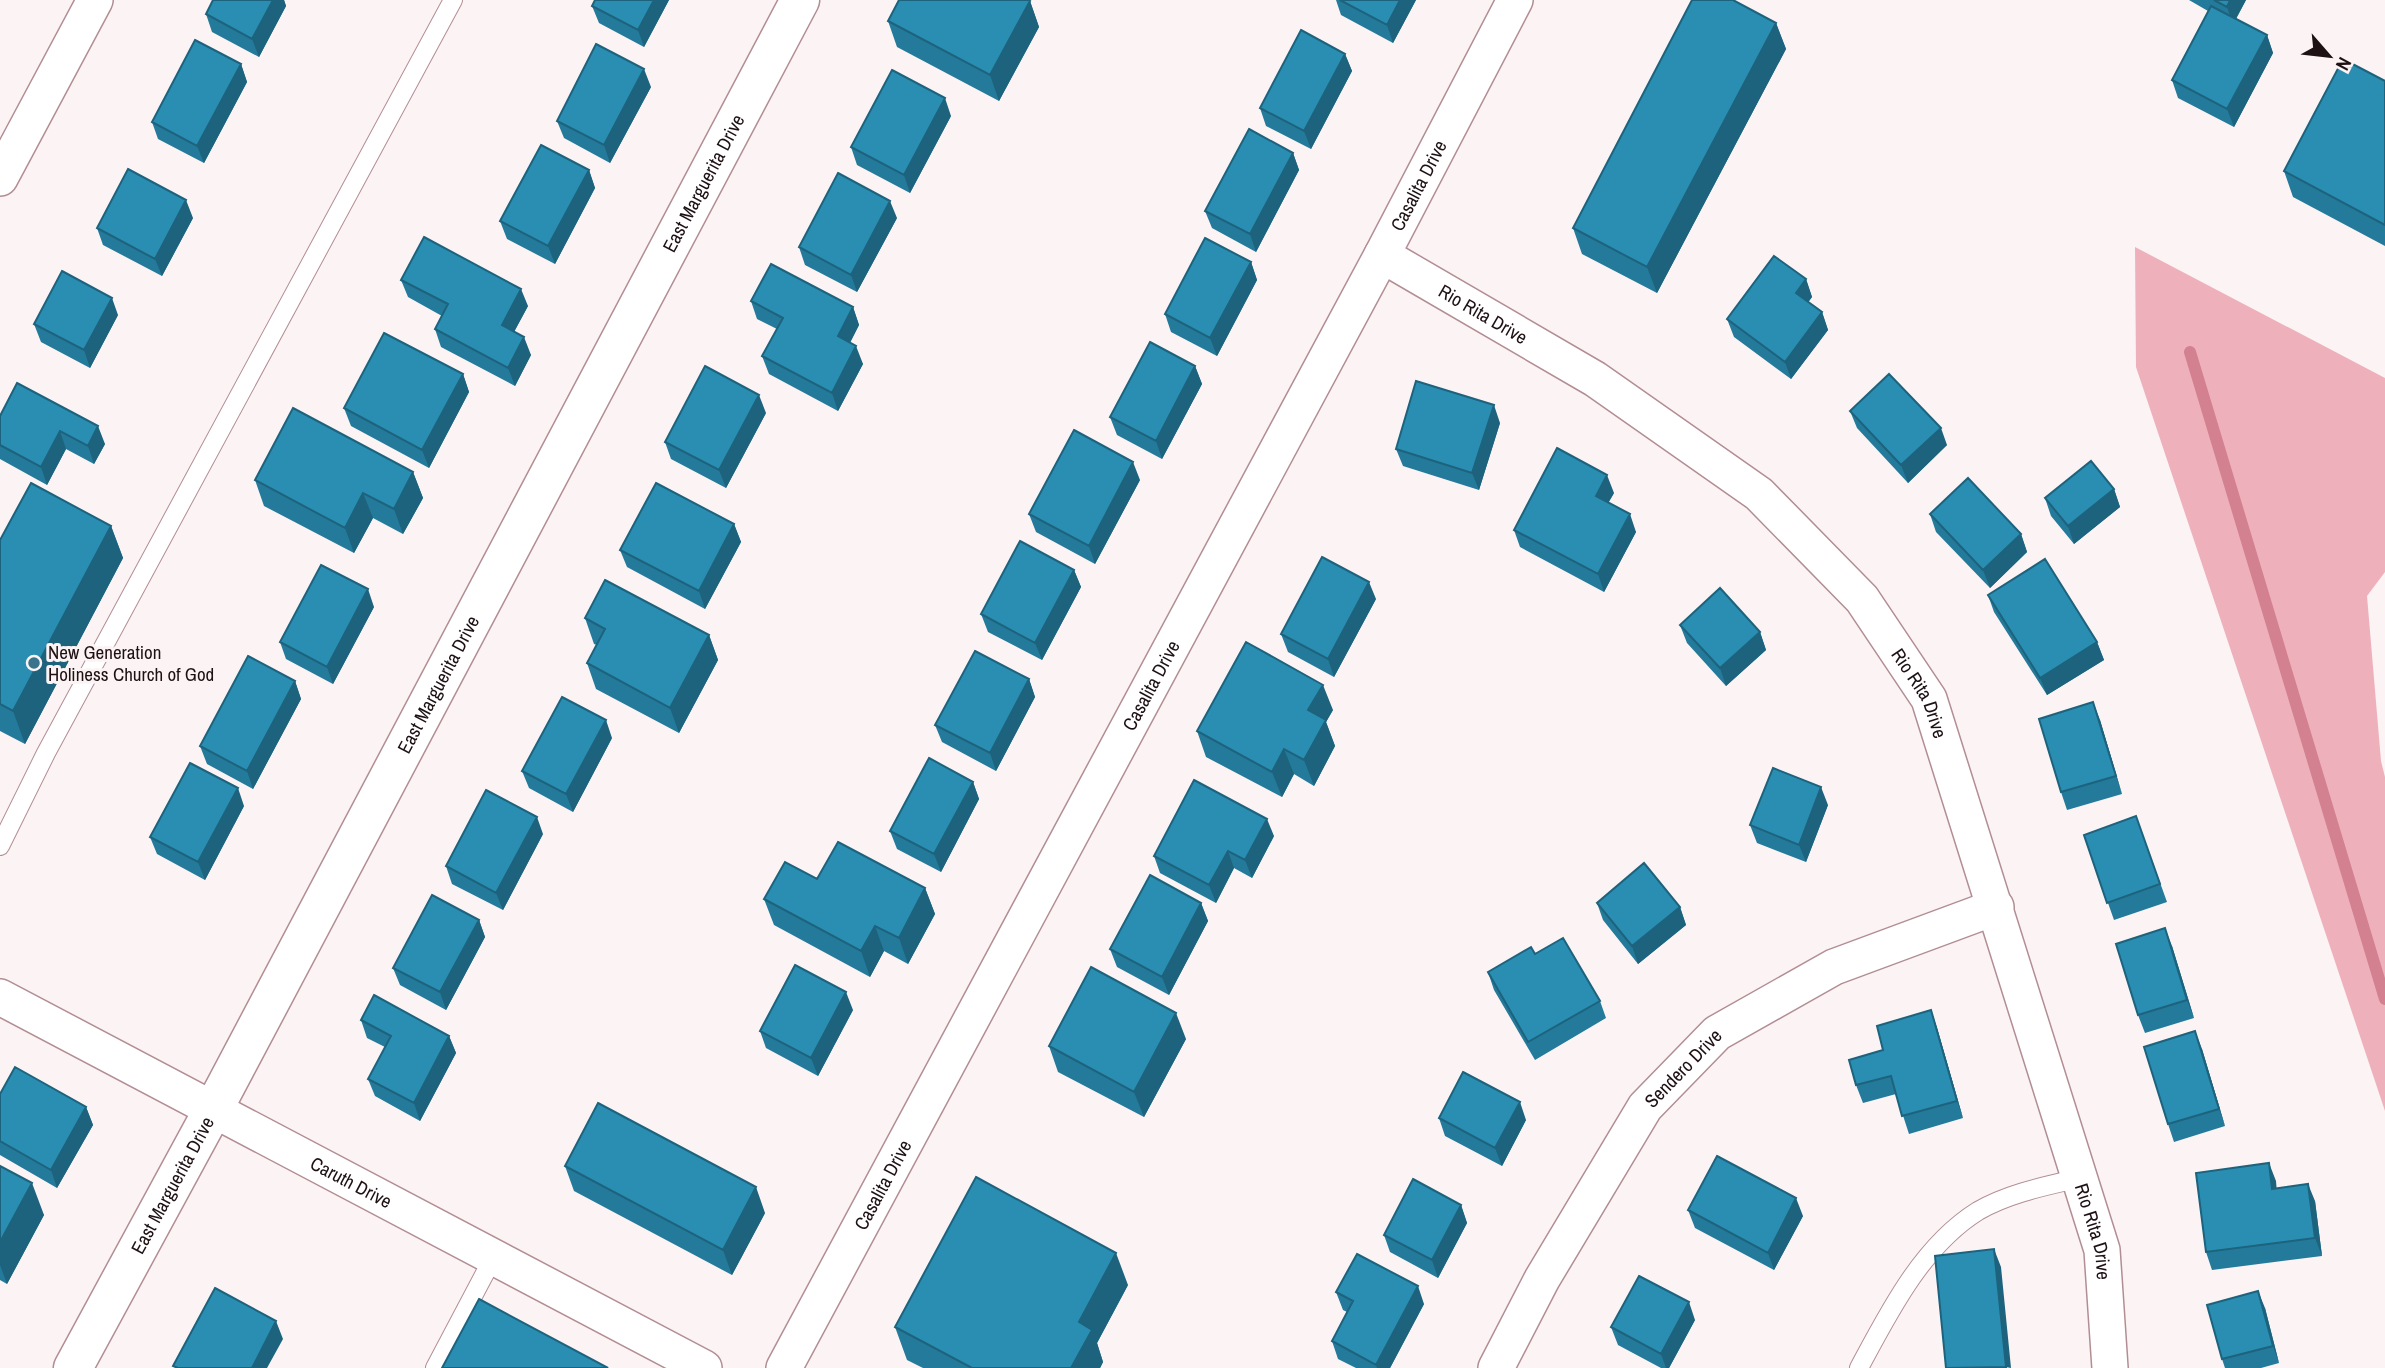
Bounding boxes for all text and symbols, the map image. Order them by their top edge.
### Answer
north arrow [2294,21,2364,91]
text: N [2330,53,2358,75]
street label: East Marguerita Drive [656,110,750,257]
street label: Casalita Drive [1384,136,1453,235]
street label: Rio Rita Drive [1434,278,1532,350]
street label: East Marguerita Drive [391,611,485,758]
street label: Casalita Drive [1116,636,1186,735]
place label: New Generation Holiness Church of God [48,639,214,687]
street label: Rio Rita Drive [1886,643,1953,741]
marker: New Generation Holiness Church of God [26,655,42,671]
street label: Sendero Drive [1639,1023,1727,1113]
street label: East Marguerita Drive [124,1112,220,1258]
street label: Casalita Drive [848,1135,917,1234]
street label: Caruth Drive [306,1150,396,1214]
street label: Rio Rita Drive [2069,1180,2117,1280]

